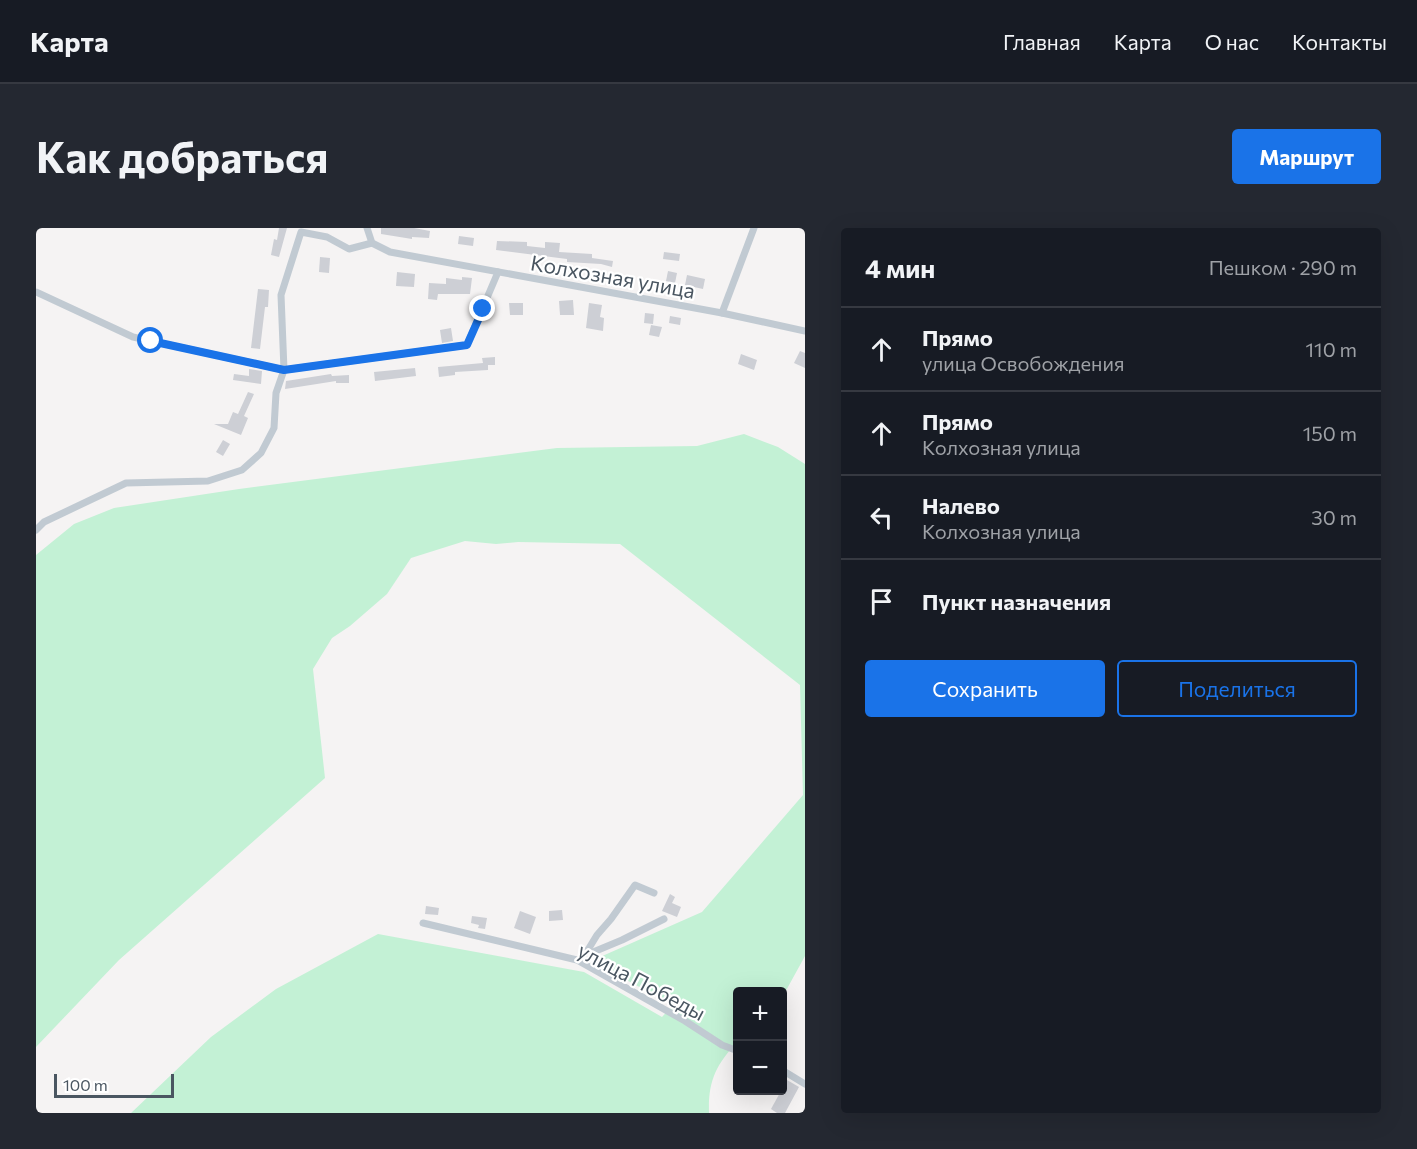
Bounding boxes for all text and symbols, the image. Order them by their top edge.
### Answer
text: Карта [30,24,109,58]
text: Главная [1003,29,1081,54]
text: Карта [1114,29,1172,54]
text: О нас [1205,29,1259,54]
text: Контакты [1292,29,1387,54]
button: Маршрут [1232,129,1381,184]
text: Как добраться [36,130,328,182]
street label: Колхозная улица [529,249,697,303]
text: 4 мин [865,252,935,283]
text: Пешком · 290 m [1209,255,1357,279]
route end [469,295,495,321]
text: Прямо [922,324,993,351]
route start [137,327,163,353]
icon: ahead [865,333,898,366]
text: 110 m [1306,337,1357,361]
text: улица Освобождения [922,351,1124,375]
text: Прямо [922,408,993,435]
icon: ahead [865,417,898,450]
text: 150 m [1303,421,1357,445]
text: Колхозная улица [922,435,1081,459]
text: Налево [922,492,1000,519]
icon: left [865,501,898,534]
text: 30 m [1311,505,1357,529]
text: Колхозная улица [922,519,1081,543]
icon: arrive [865,585,898,618]
text: Пункт назначения [922,588,1111,615]
button: Сохранить [865,660,1105,717]
button: Поделиться [1117,660,1357,717]
street label: улица Победы [574,937,710,1025]
map controls [733,987,787,1095]
button: + [733,987,787,1041]
button: − [733,1041,787,1095]
scale bar [54,1071,174,1098]
text: 100 m [63,1075,108,1094]

